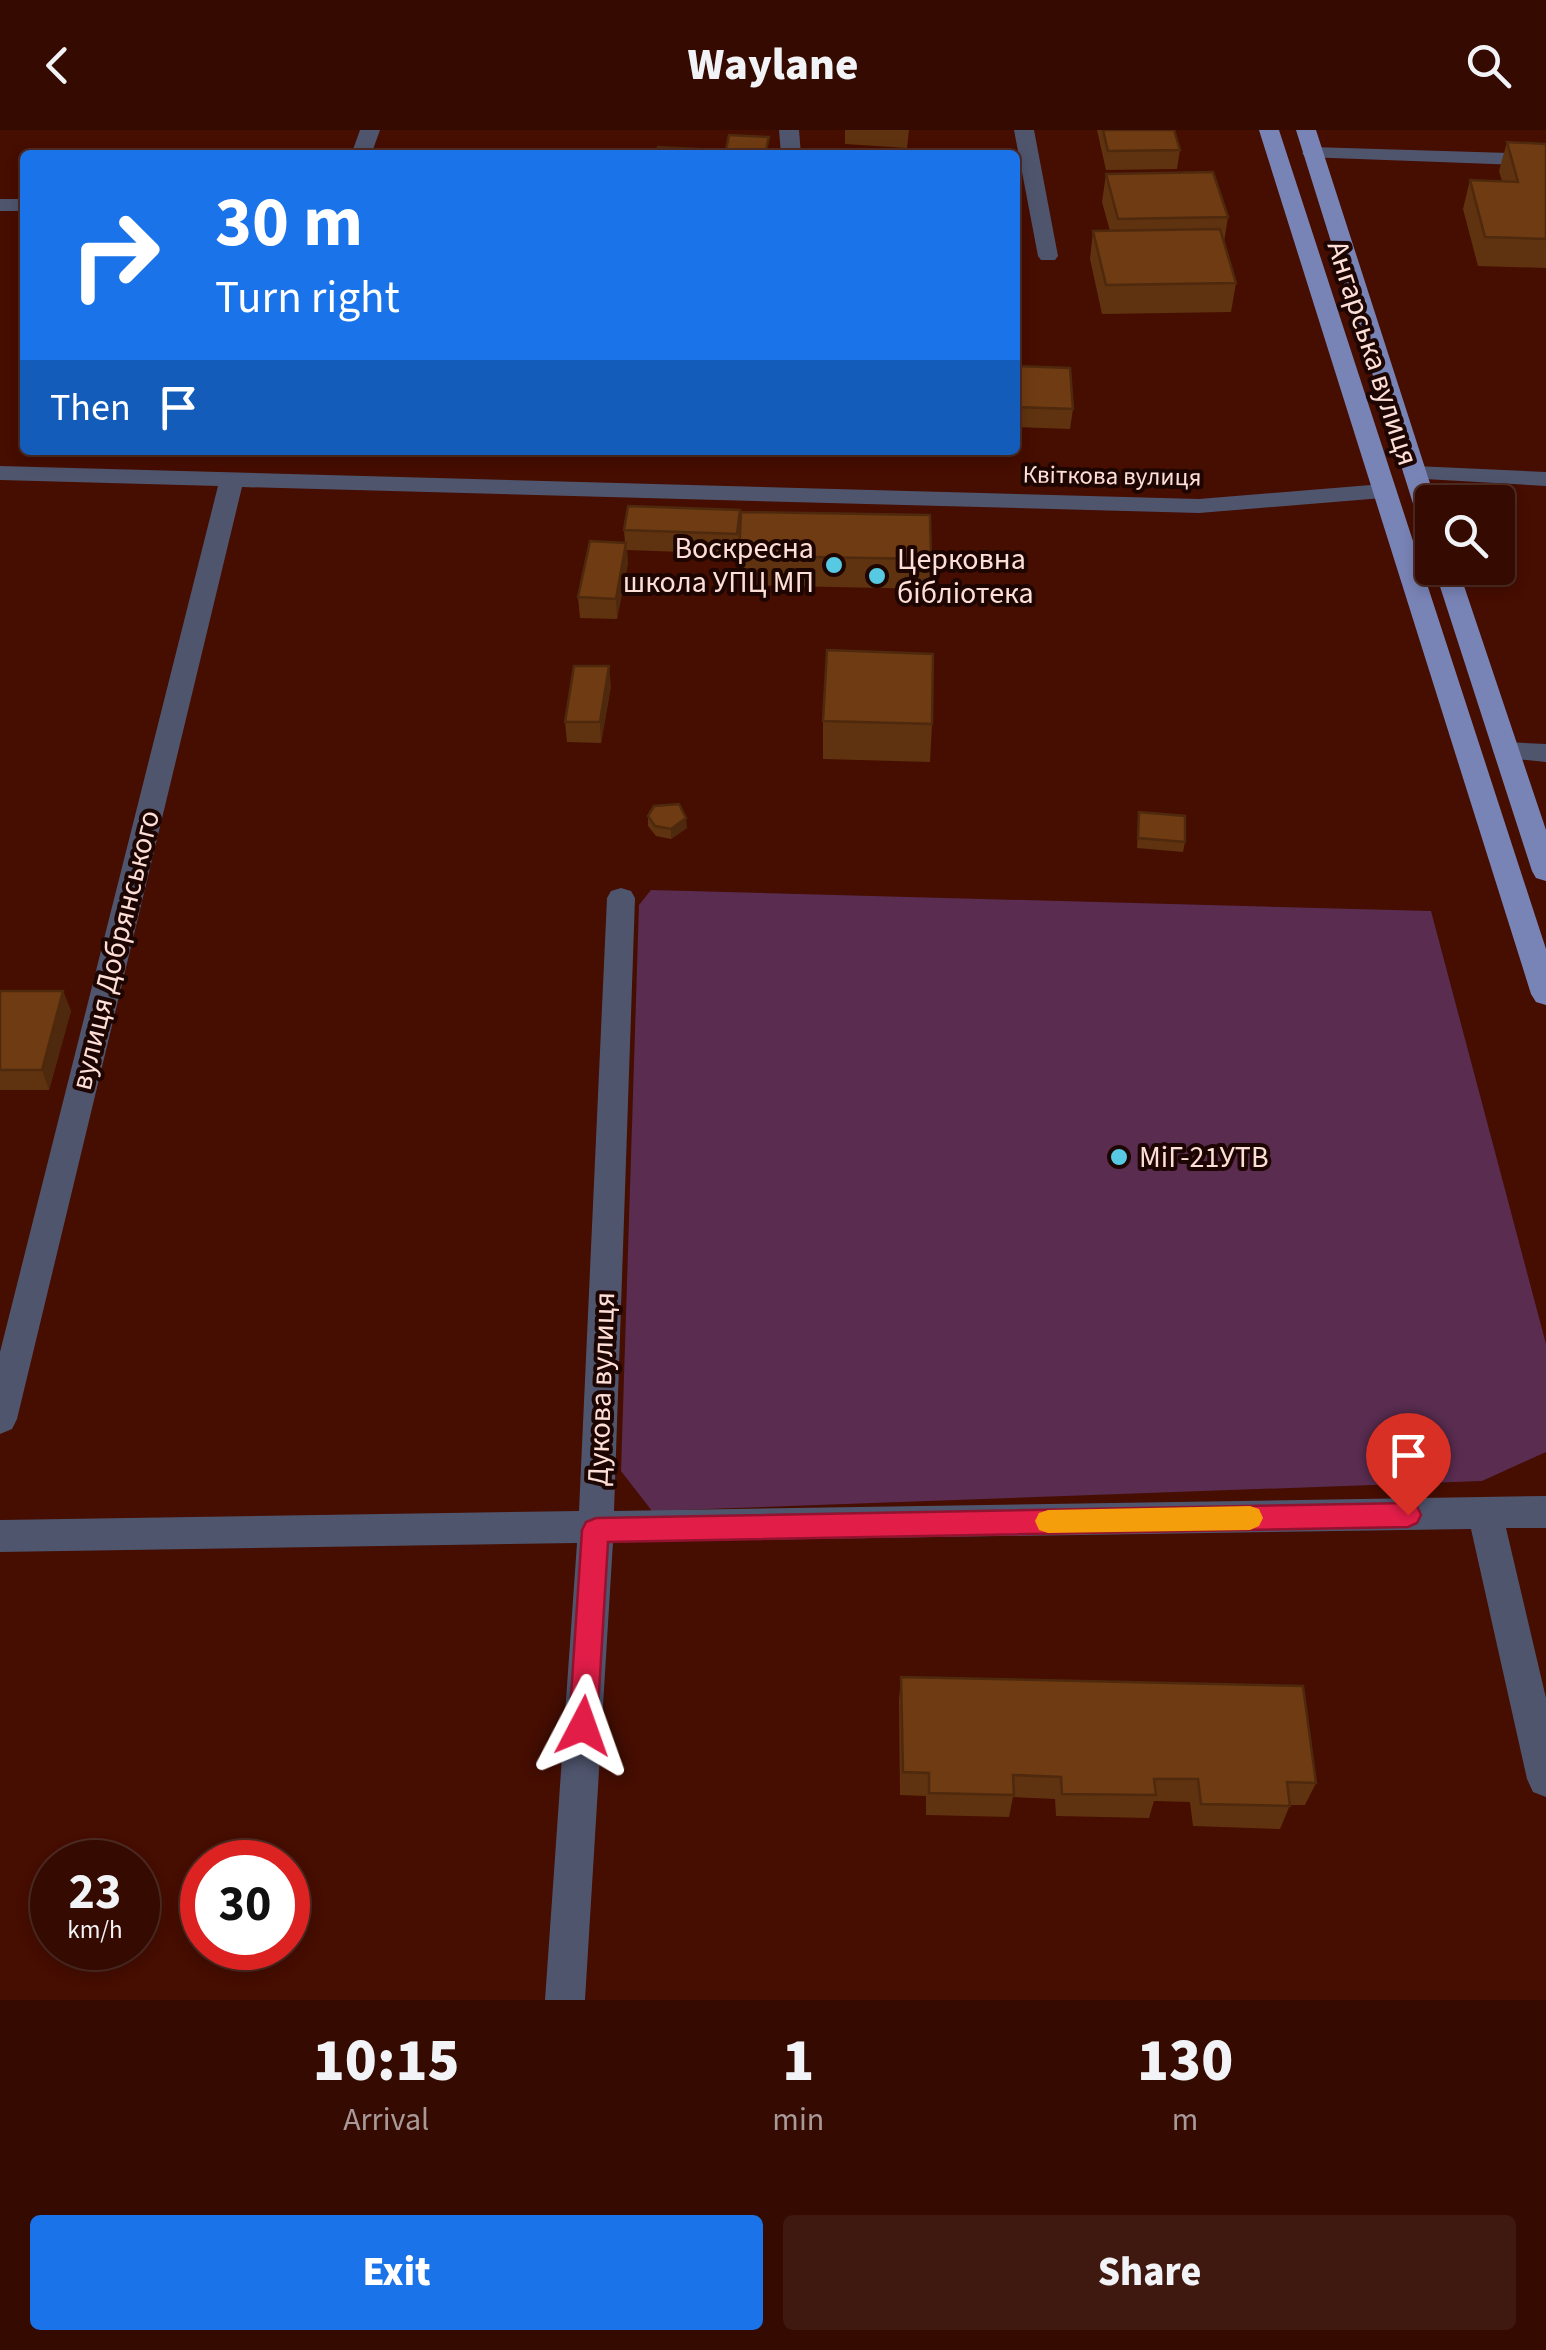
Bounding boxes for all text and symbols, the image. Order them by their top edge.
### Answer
text: Waylane [688,33,858,97]
icon: back [30,38,85,93]
icon: search [1461,38,1516,93]
text: 30 m [215,173,363,273]
icon: right [50,190,180,320]
street label: Ангарська вулиця [1316,235,1429,471]
text: Turn right [215,266,400,330]
icon: arrive [151,380,206,435]
text: Then [50,381,131,435]
street label: Квіткова вулиця [1022,456,1202,496]
map controls [1415,485,1515,585]
button: search [1415,485,1515,585]
place label: Воскресна школа УПЦ МП [623,527,814,604]
place label: Церковна бібліотека [897,538,1034,615]
marker: Воскресна школа УПЦ МП [823,554,845,576]
marker: Церковна бібліотека [866,565,888,587]
street label: вулиця Добрянського [60,806,171,1095]
place label: МіГ-21УТВ [1139,1136,1269,1179]
marker: МіГ-21УТВ [1108,1146,1130,1168]
street label: Дукова вулиця [577,1291,626,1487]
pin [1366,1413,1451,1516]
icon: arrive [1381,1428,1436,1483]
position arrow [531,1674,635,1778]
speed limit sign: 30 [180,1840,310,1970]
text: 23 [69,1857,121,1928]
text: km/h [67,1912,123,1948]
text: 10:15 [313,2019,460,2104]
text: 1 [782,2019,814,2104]
text: 130 [1137,2019,1233,2104]
text: Arrival [343,2097,429,2143]
text: min [772,2097,824,2143]
text: m [1172,2097,1198,2143]
button: Exit [30,2215,763,2330]
button: Share [783,2215,1516,2330]

